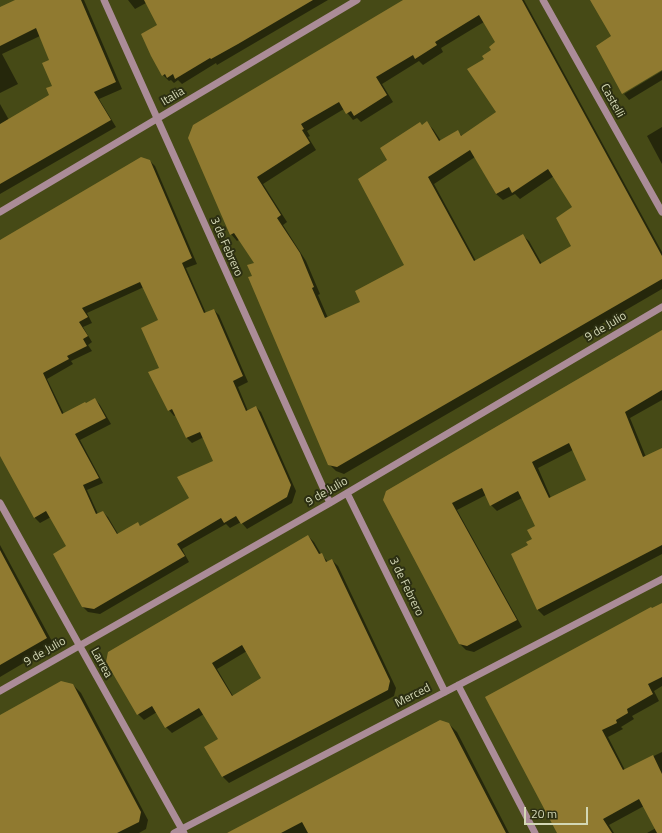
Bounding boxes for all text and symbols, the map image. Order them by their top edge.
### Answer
street label: Castelli [597,82,627,120]
street label: Italia [159,84,187,110]
street label: 3 de Febrero [207,215,245,279]
street label: 9 de Julio [583,309,629,345]
street label: 9 de Julio [303,474,351,510]
street label: 3 de Febrero [386,555,426,619]
street label: 9 de Julio [21,634,69,670]
street label: Larrea [87,646,115,680]
street label: Merced [393,681,433,711]
scale bar [526,799,590,825]
text: 20 m [531,804,557,823]

